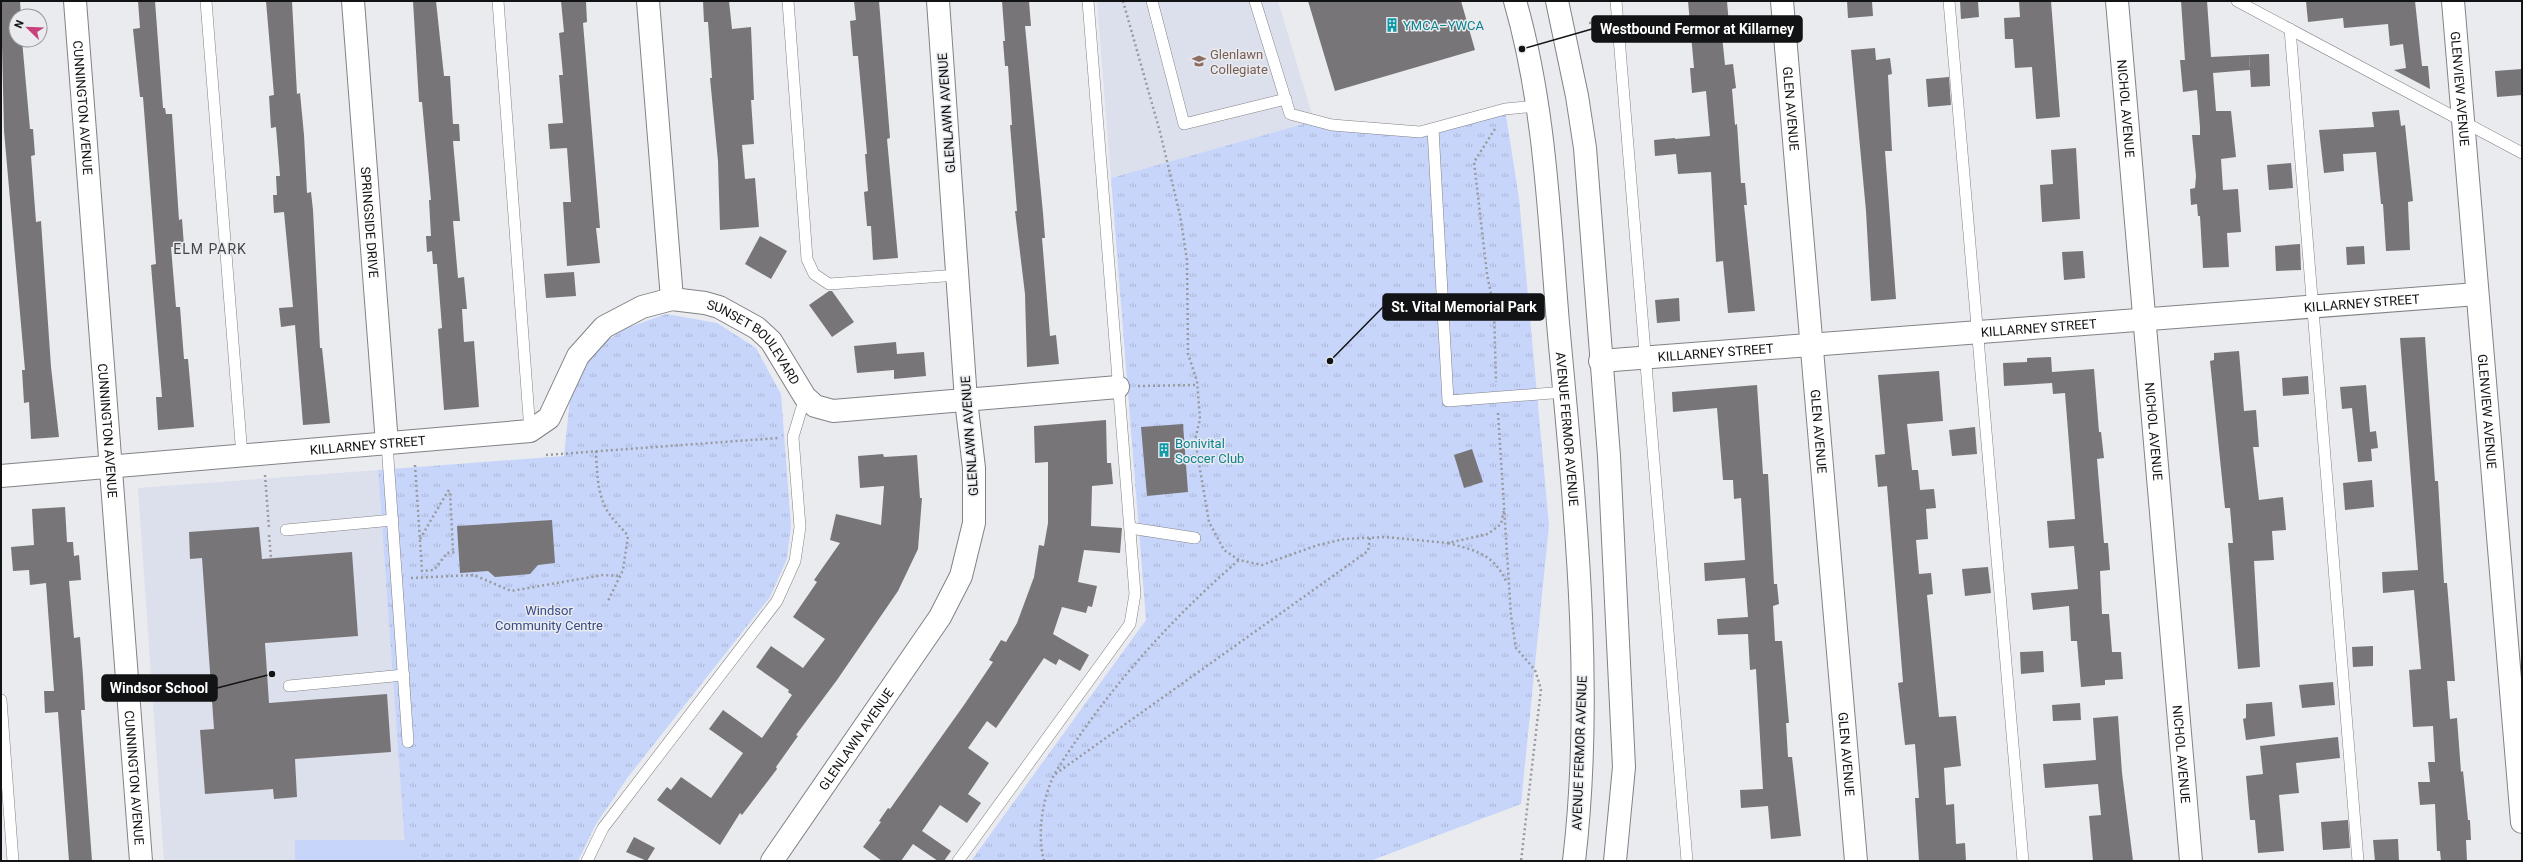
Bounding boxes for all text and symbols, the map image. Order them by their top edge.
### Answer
north arrow [8,8,48,48]
callout: Westbound Fermor at Killarney [1592,16,1802,42]
building icon: YMCA–YWCA [1384,17,1400,33]
text: N [12,18,27,30]
place label: YMCA–YWCA [1403,18,1485,33]
text: Westbound Fermor at Killarney [1600,21,1795,37]
street label: GLENVIEW AVENUE [2448,31,2472,147]
street label: CUNNINGTON AVENUE [70,40,95,176]
place label: Glenlawn Collegiate [1210,47,1268,77]
street label: GLENLAWN AVENUE [935,52,958,174]
school or university icon: Glenlawn Collegiate [1191,53,1207,69]
street label: NICHOL AVENUE [2114,59,2137,158]
street label: GLEN AVENUE [1780,66,1802,151]
street label: SPRINGSIDE DRIVE [358,166,381,279]
district label: ELM PARK [173,241,247,257]
street label: KILLARNEY STREET [2303,291,2421,315]
callout: St. Vital Memorial Park [1383,294,1544,320]
street label: SUNSET BOULEVARD [705,297,803,387]
text: St. Vital Memorial Park [1391,299,1537,315]
street label: KILLARNEY STREET [1980,316,2098,340]
street label: KILLARNEY STREET [1657,341,1774,365]
street label: AVENUE FERMOR AVENUE [1553,351,1581,507]
street label: GLENVIEW AVENUE [2475,354,2499,470]
street label: CUNNINGTON AVENUE [95,363,120,499]
street label: GLENLAWN AVENUE [958,375,981,497]
street label: NICHOL AVENUE [2142,382,2165,481]
street label: GLEN AVENUE [1807,389,1830,474]
street label: KILLARNEY STREET [309,433,427,458]
place label: Bonivital Soccer Club [1175,436,1244,466]
building icon: Bonivital Soccer Club [1156,442,1172,458]
park label: Windsor Community Centre [495,603,603,633]
callout: Windsor School [102,675,217,701]
street label: AVENUE FERMOR AVENUE [1569,675,1590,831]
text: Windsor School [110,680,208,696]
street label: GLENLAWN AVENUE [816,686,897,793]
street label: NICHOL AVENUE [2170,705,2193,804]
street label: CUNNINGTON AVENUE [121,710,147,846]
street label: GLEN AVENUE [1835,712,1857,797]

